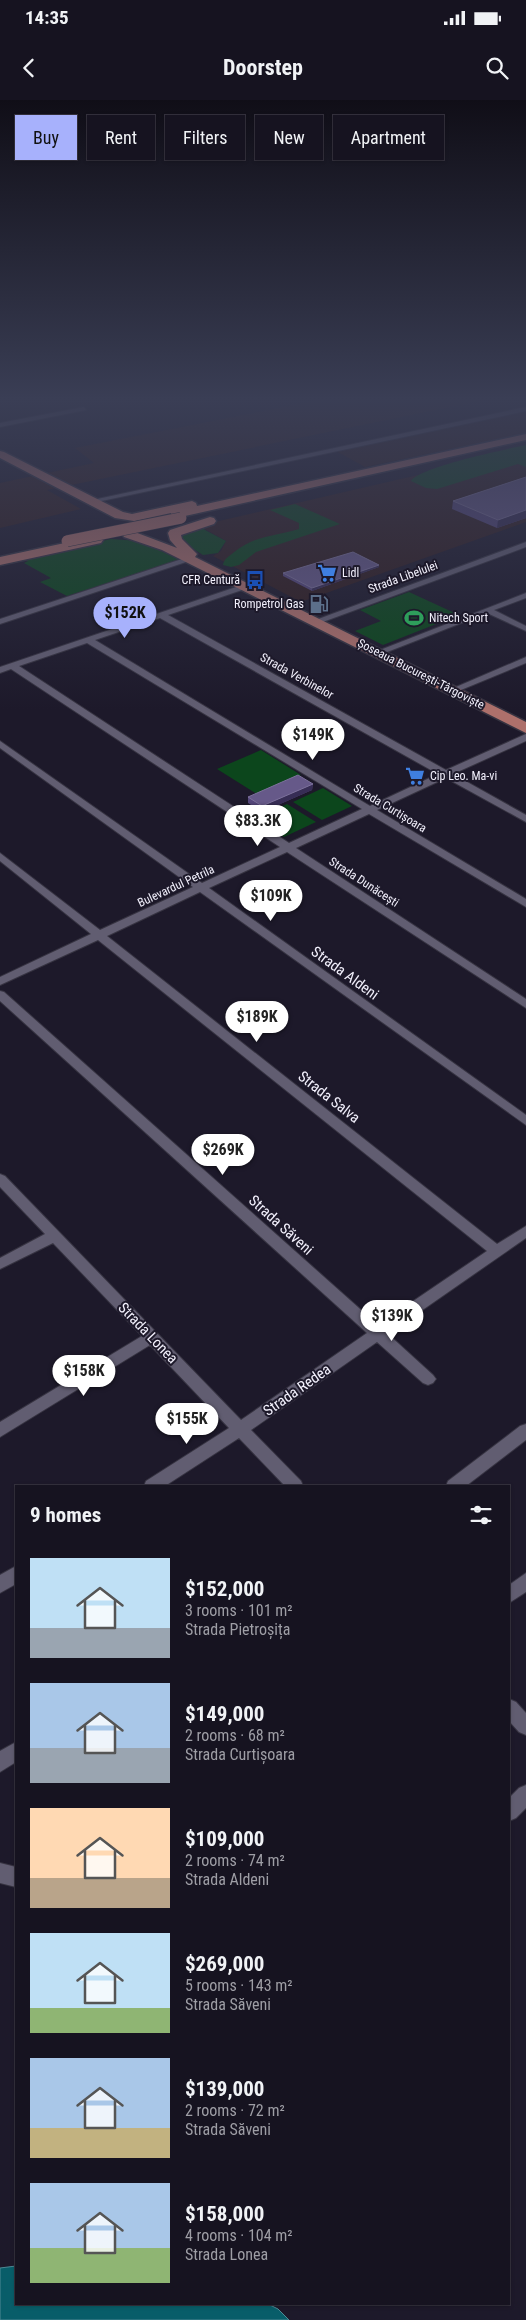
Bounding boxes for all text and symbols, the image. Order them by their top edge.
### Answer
text: 14:35 [25,6,69,29]
icon: back [15,54,43,82]
icon: search [483,54,511,82]
text: Doorstep [223,55,303,80]
chip: Buy [15,115,77,160]
chip: Rent [87,115,155,160]
chip: Filters [165,115,245,160]
chip: New [255,115,323,160]
chip: Apartment [333,115,444,160]
street label: Strada Libelulei [366,558,440,596]
supermarket icon: Lidl [316,562,338,584]
place label: Lidl [342,566,359,580]
bus stop icon: CFR Centură [244,569,266,591]
place label: CFR Centură [182,573,240,587]
fuel station icon: Rompetrol Gas [308,593,330,615]
pin: $152K [90,596,160,639]
place label: Rompetrol Gas [234,597,304,611]
text: $152K [104,603,146,622]
sports icon: Nitech Sport [403,607,425,629]
place label: Nitech Sport [429,611,489,625]
street label: Șoseaua București-Târgoviște [355,636,487,713]
street label: Strada Verbinelor [258,650,336,702]
pin: $149K [278,718,348,761]
text: $149K [292,725,334,744]
supermarket icon: Cip Leo. Ma-vi [404,765,426,787]
place label: Cip Leo. Ma-vi [430,769,497,783]
street label: Strada Curtișoara [350,781,429,836]
pin: $83.3K [217,804,299,847]
text: $83.3K [235,811,281,830]
street label: Strada Dunăcești [326,854,402,911]
street label: Bulevardul Petrila [135,862,217,910]
pin: $109K [236,880,306,922]
text: $109K [250,886,292,905]
street label: Strada Aldeni [308,942,382,1004]
pin: $189K [222,1000,292,1043]
text: $189K [236,1007,278,1026]
street label: Strada Salva [294,1067,364,1127]
pin: $269K [188,1134,258,1176]
text: $269K [202,1140,244,1159]
street label: Strada Săveni [245,1191,317,1259]
street label: Strada Lonea [114,1299,182,1367]
pin: $139K [357,1300,427,1342]
text: $139K [371,1306,413,1325]
pin: $158K [49,1354,119,1397]
street label: Strada Redea [260,1360,334,1420]
text: $158K [63,1361,105,1380]
pin: $155K [152,1402,222,1445]
text: $155K [166,1409,208,1428]
icon: filters [467,1501,495,1529]
text: 9 homes [30,1503,101,1527]
text: $152,000 [185,1577,264,1601]
icon: home [70,1578,130,1638]
text: 3 rooms · 101 m² [185,1601,293,1620]
text: Strada Pietroșița [185,1620,290,1639]
text: $149,000 [185,1702,264,1726]
icon: home [70,1703,130,1763]
text: 2 rooms · 68 m² [185,1726,285,1745]
text: Strada Curtișoara [185,1745,295,1764]
text: $109,000 [185,1827,264,1851]
icon: home [70,1828,130,1888]
text: 2 rooms · 74 m² [185,1851,285,1870]
text: Strada Aldeni [185,1870,269,1889]
text: $269,000 [185,1952,264,1976]
icon: home [70,1953,130,2013]
text: 5 rooms · 143 m² [185,1976,293,1995]
text: Strada Săveni [185,1995,271,2014]
text: $139,000 [185,2077,264,2101]
icon: home [70,2078,130,2138]
text: 2 rooms · 72 m² [185,2101,285,2120]
text: Strada Săveni [185,2120,271,2139]
text: $158,000 [185,2202,264,2226]
icon: home [70,2203,130,2263]
text: 4 rooms · 104 m² [185,2226,293,2245]
text: Strada Lonea [185,2245,268,2264]

